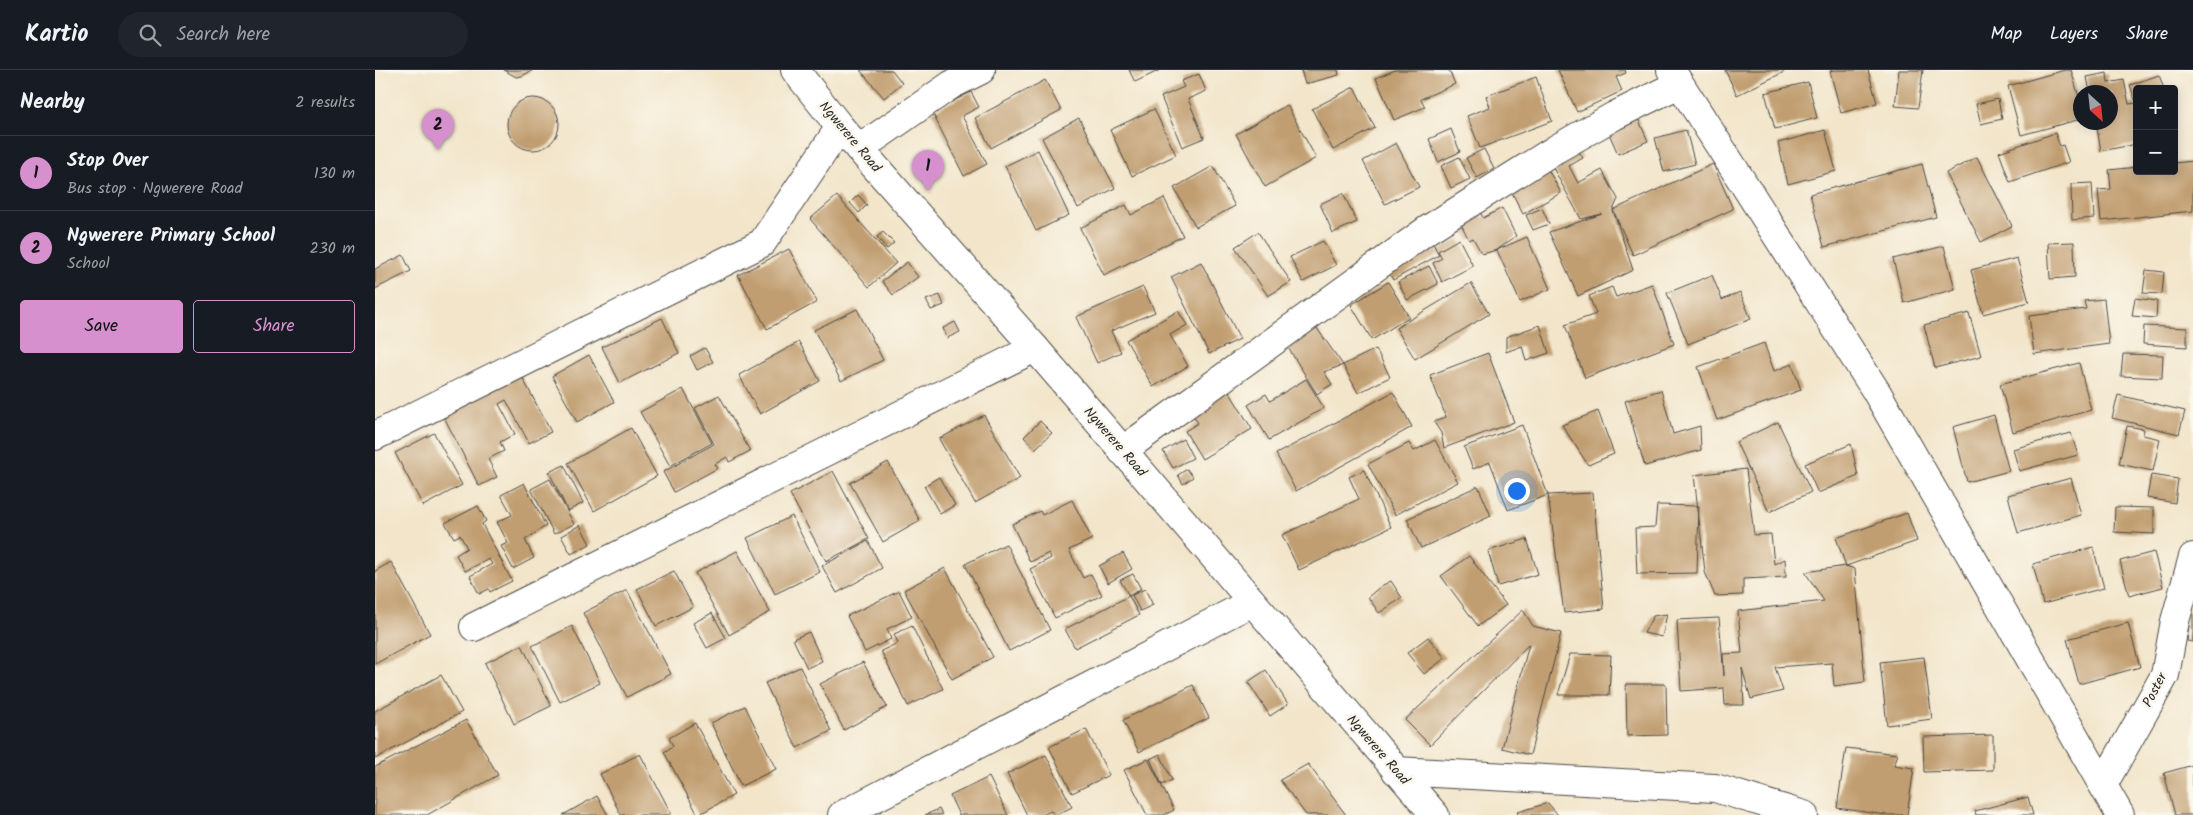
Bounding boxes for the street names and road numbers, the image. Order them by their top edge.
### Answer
street label: Ngwerere Road [813,96,887,178]
street label: Ngwerere Road [1078,402,1153,483]
street label: Poster [2137,668,2174,711]
street label: Ngwerere Road [1341,710,1416,791]

